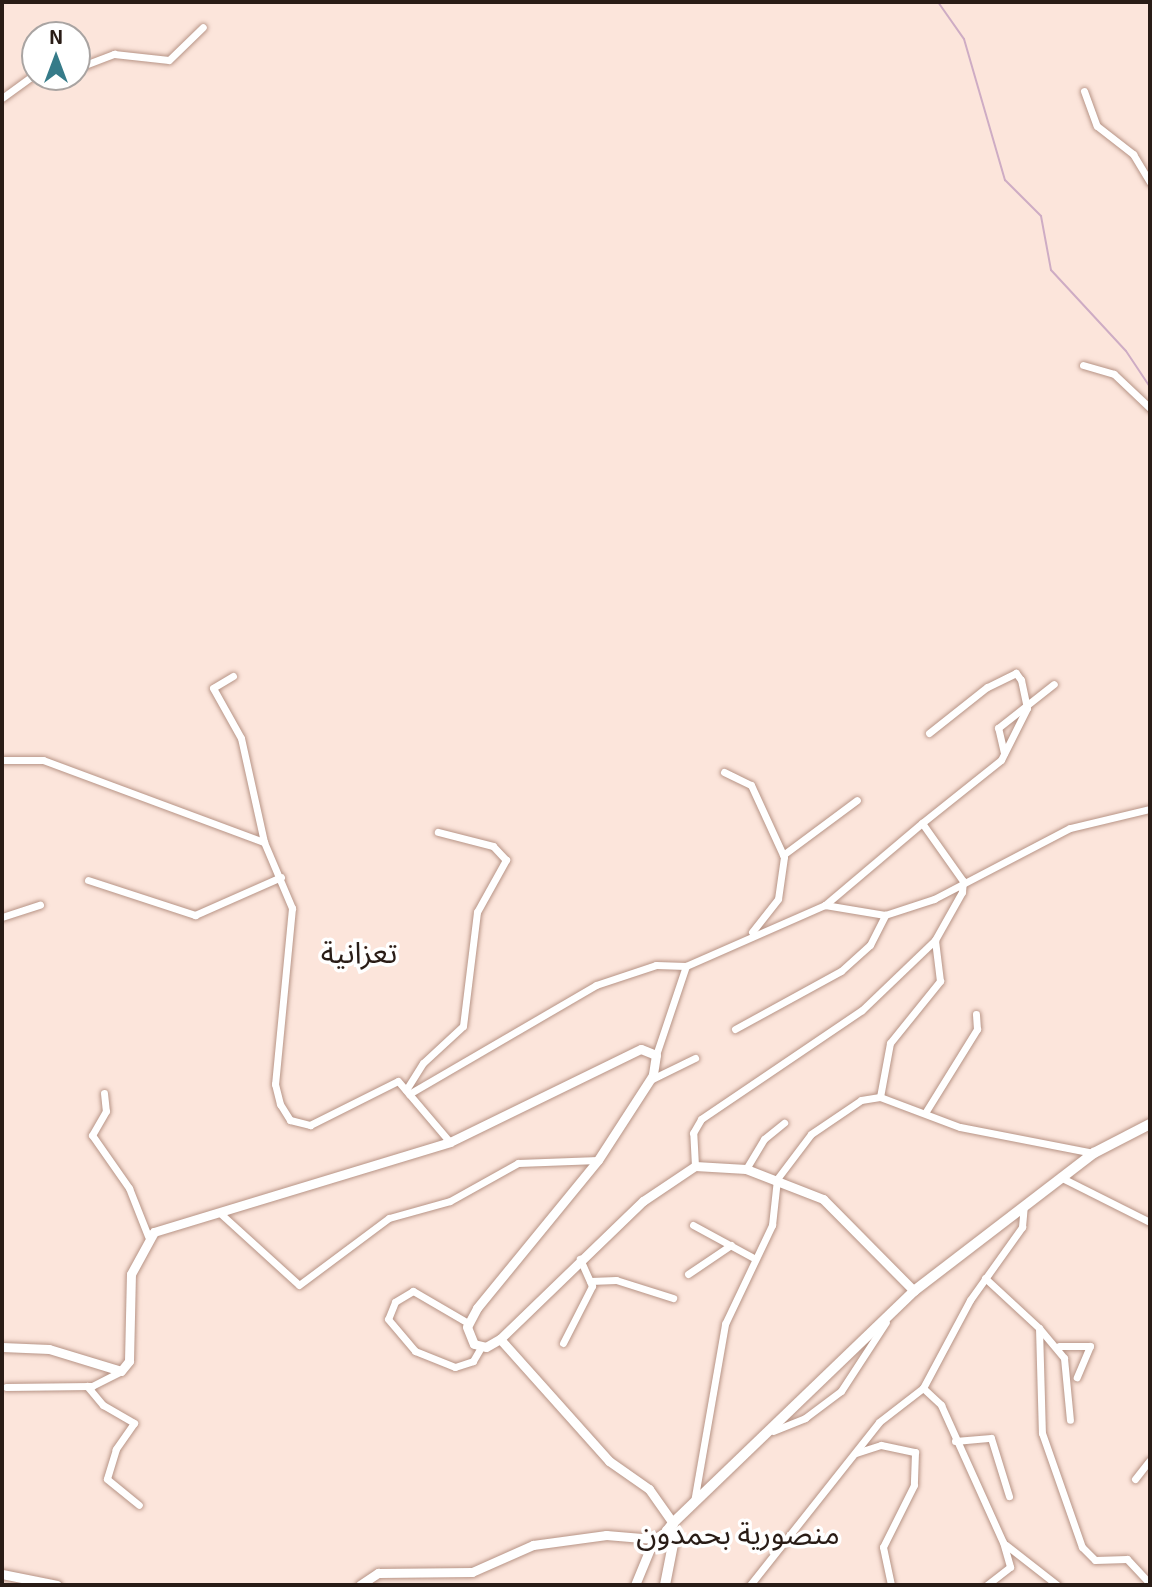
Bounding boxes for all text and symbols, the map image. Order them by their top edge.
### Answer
north arrow [21,21,91,91]
text: N [49,25,63,48]
district label: تعزانية [321,933,397,969]
district label: منصورية بحمدون [636,1514,840,1550]

